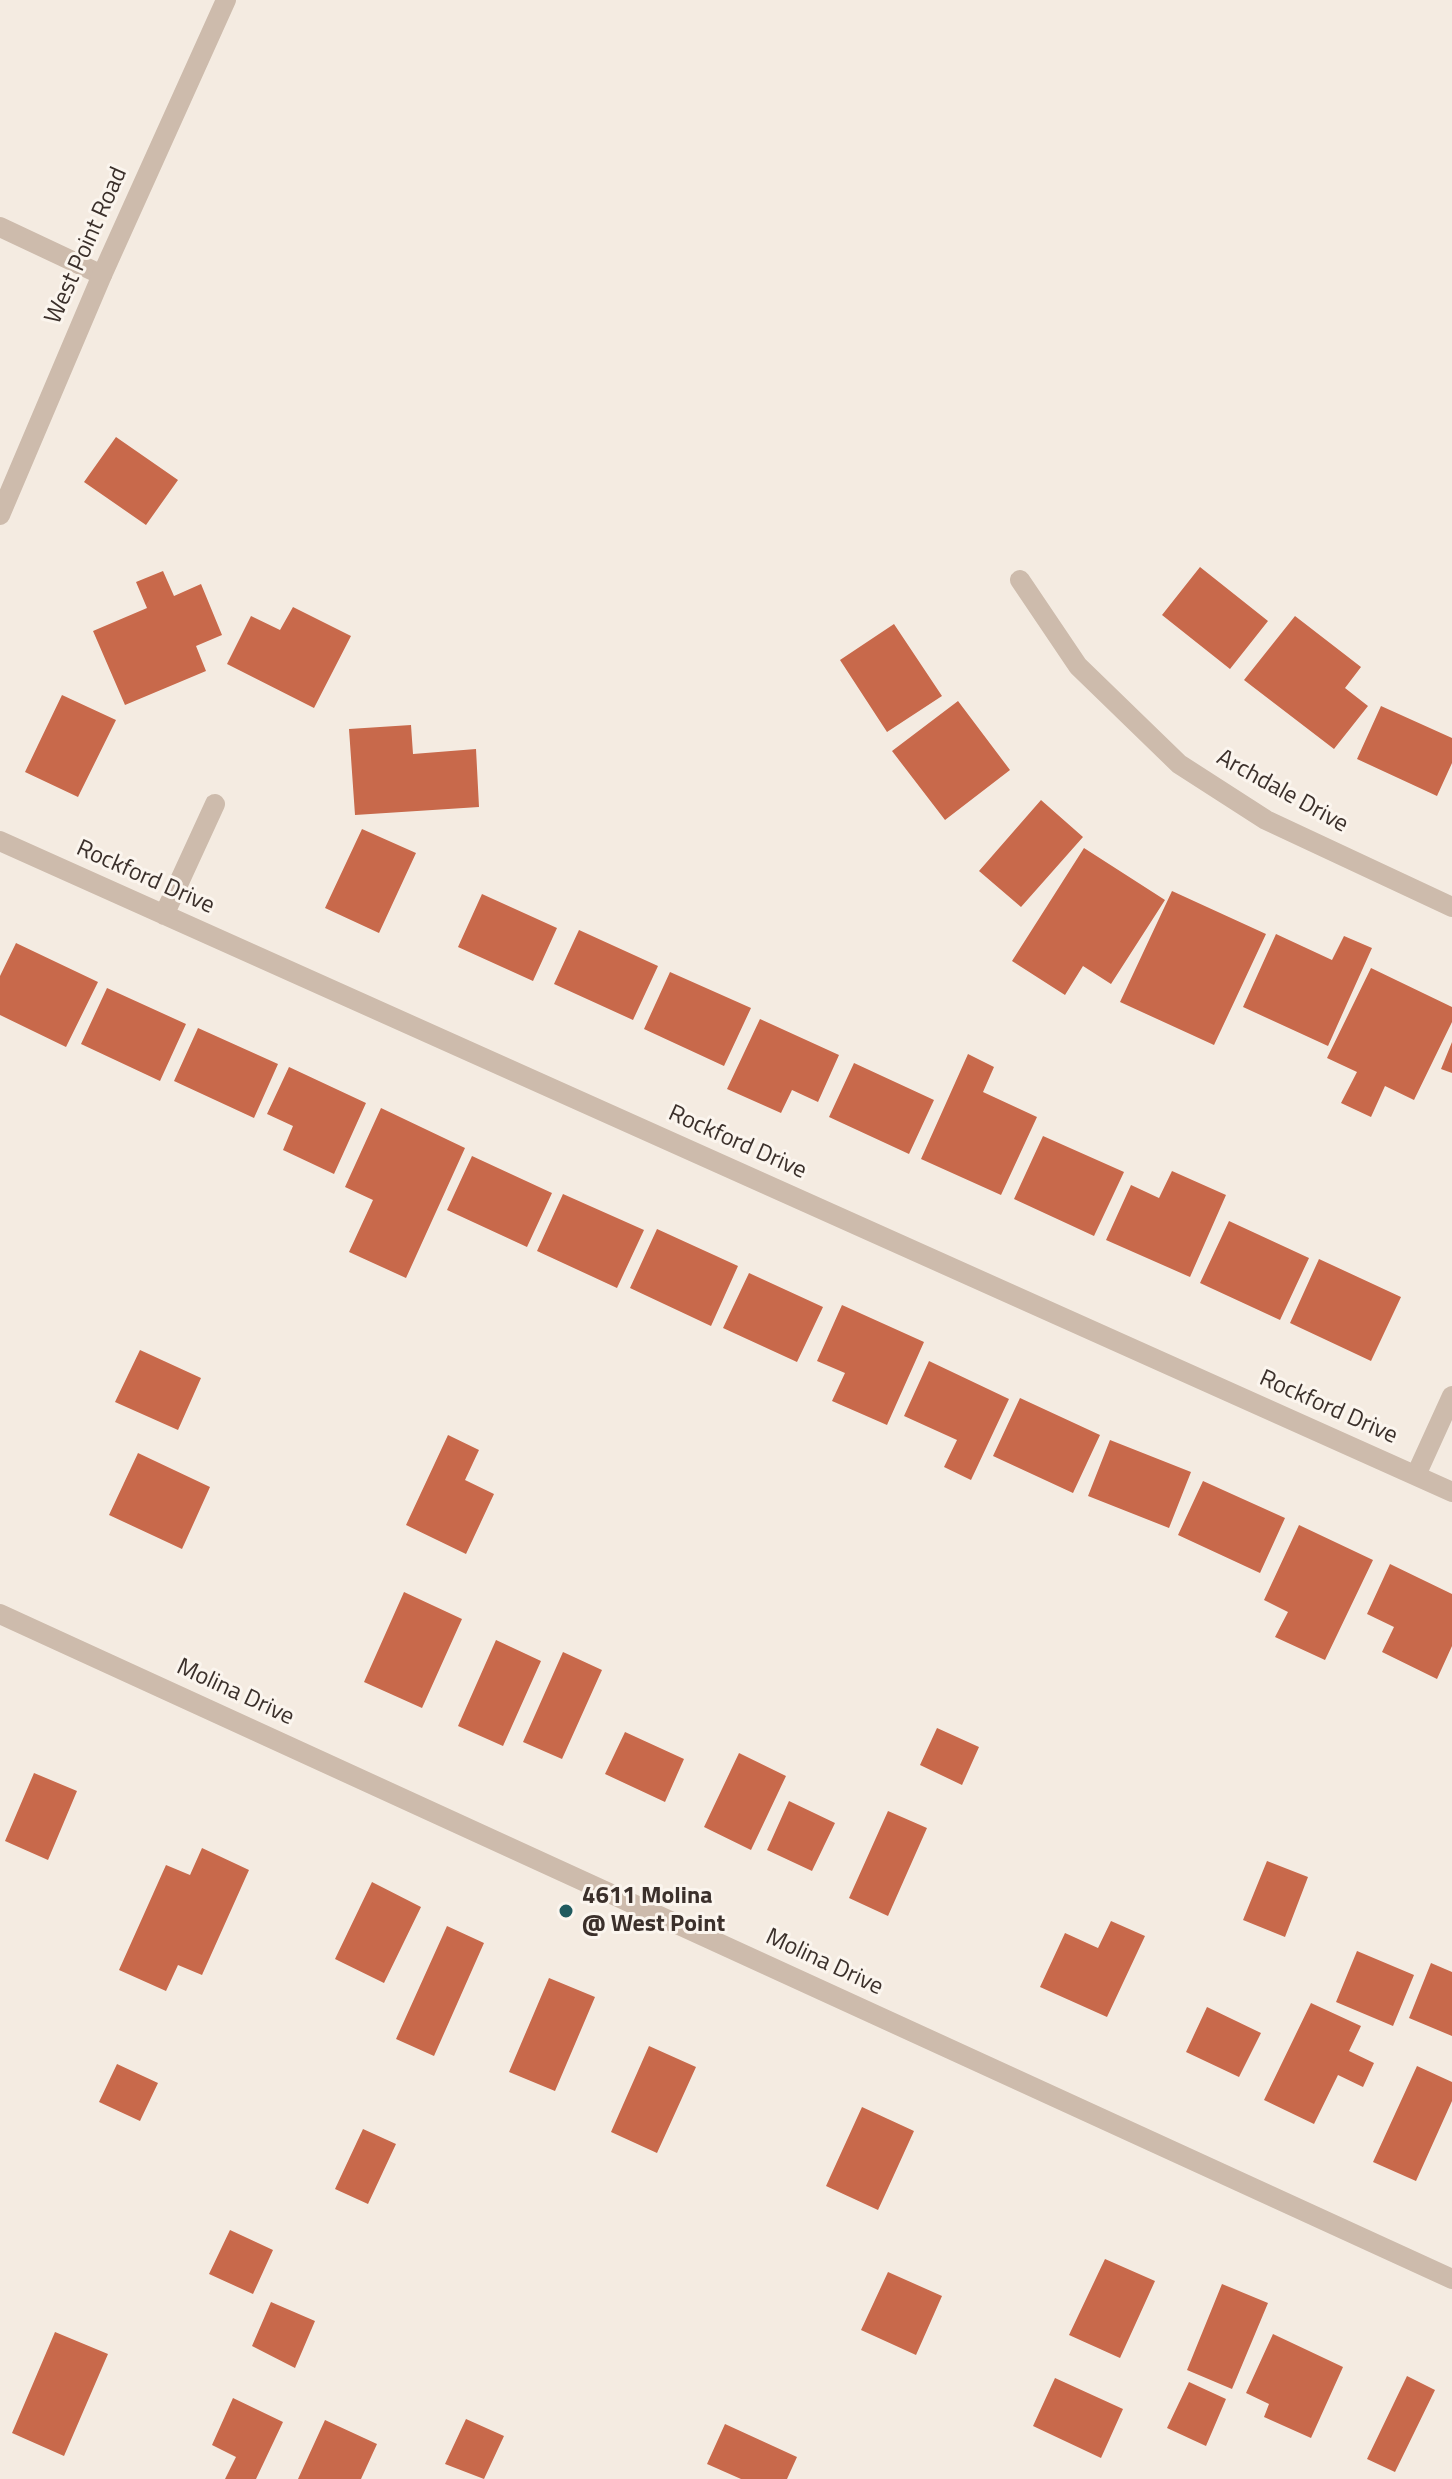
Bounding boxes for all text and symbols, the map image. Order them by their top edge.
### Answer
street label: West Point Road [40,163,134,329]
street label: Archdale Drive [1211,744,1353,840]
street label: Rockford Drive [72,835,218,921]
street label: Rockford Drive [664,1100,810,1186]
street label: Rockford Drive [1255,1365,1401,1451]
street label: Molina Drive [172,1653,298,1733]
place label: 4611 Molina @ West Point [582,1883,725,1939]
marker: 4611 Molina @ West Point [557,1902,575,1920]
street label: Molina Drive [761,1923,887,2003]

